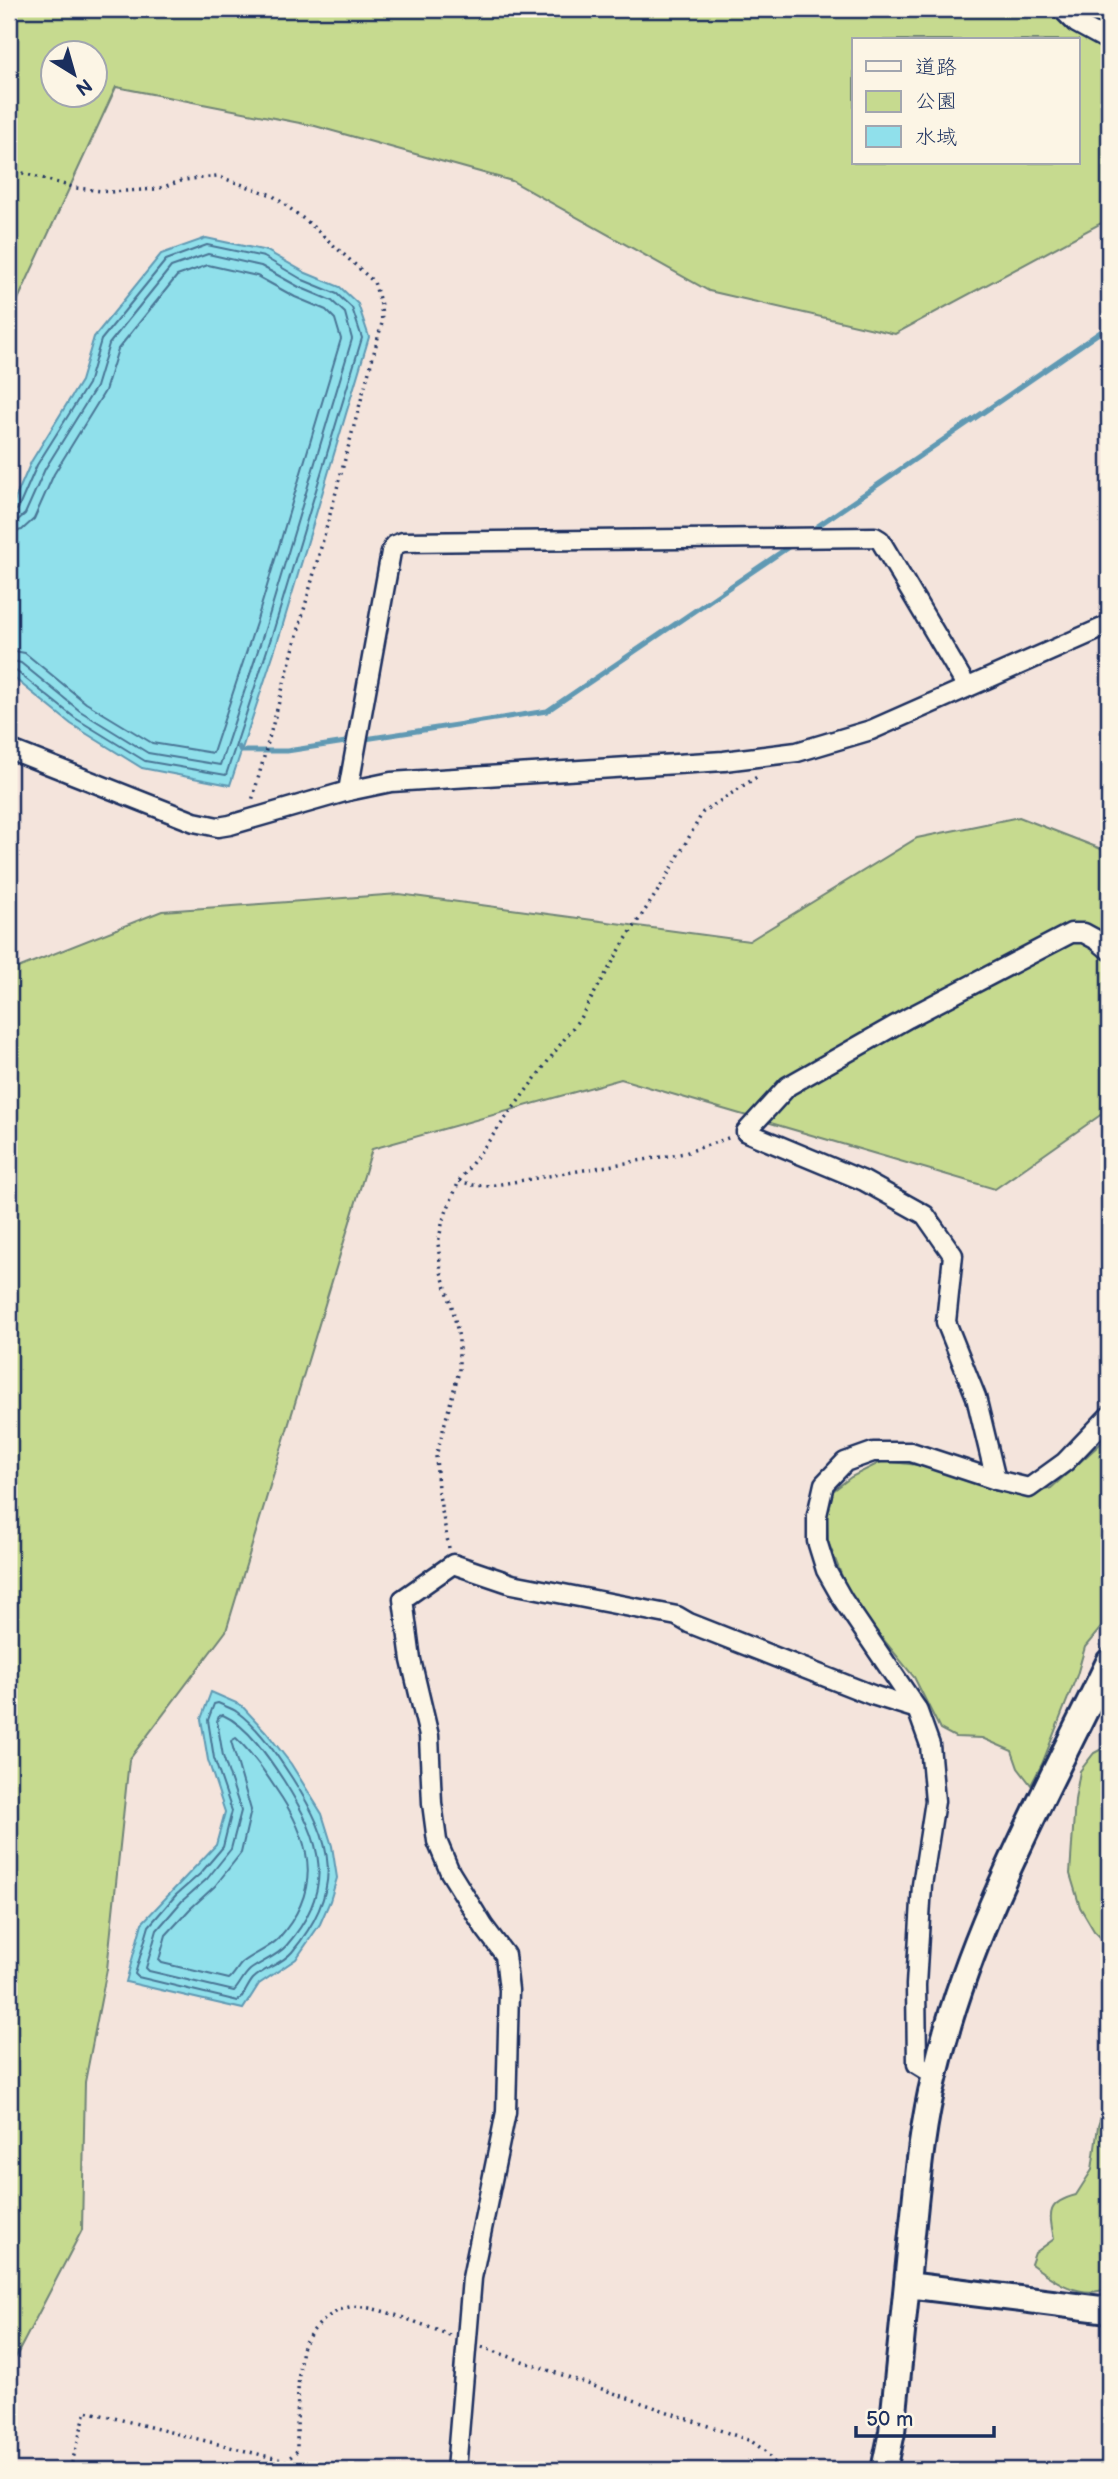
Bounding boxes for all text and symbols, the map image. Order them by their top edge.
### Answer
north arrow [38,38,108,108]
legend [852,38,1080,164]
text: 道路 [915,55,957,80]
text: N [71,73,96,100]
text: 公園 [915,89,957,114]
text: 水域 [915,125,957,150]
scale bar [856,2395,994,2439]
text: 50 m [866,2407,913,2432]

